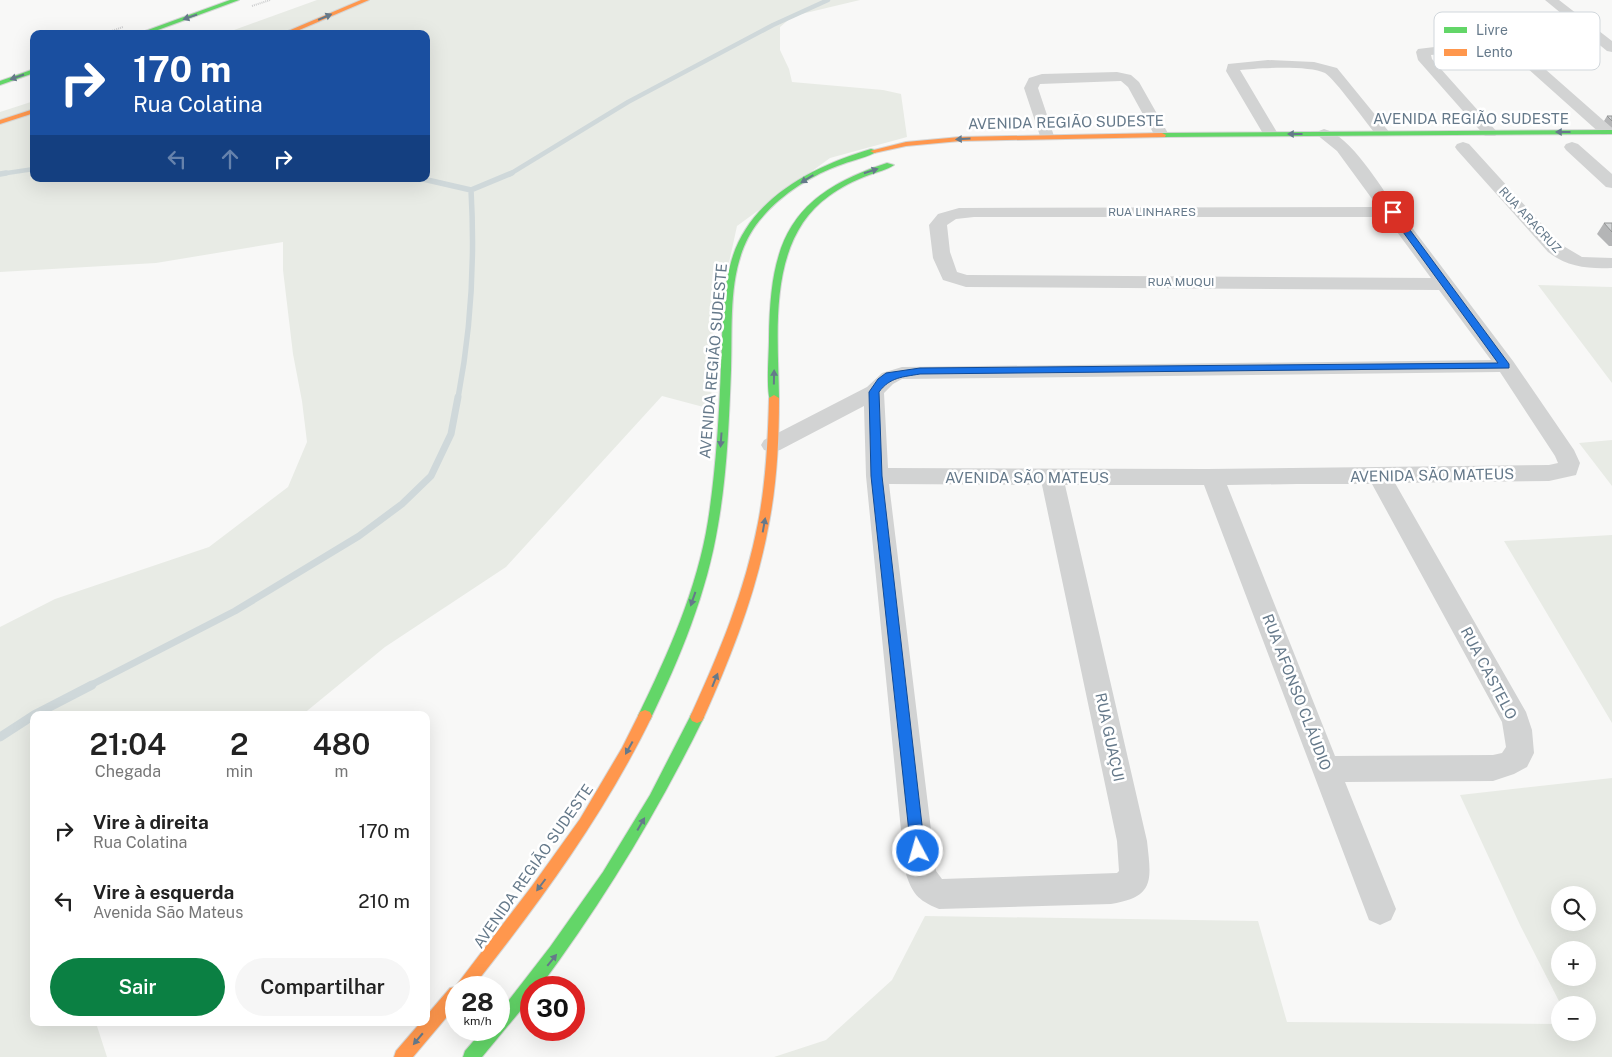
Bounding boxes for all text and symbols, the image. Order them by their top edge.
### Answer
legend [1434,12,1600,70]
one-way arrow [182,13,197,21]
one-way arrow [318,13,332,21]
text: Livre [1476,22,1508,38]
text: Lento [1476,44,1513,60]
text: 170 m [133,49,231,90]
icon: right [50,50,115,115]
one-way arrow [9,73,24,81]
text: Rua Colatina [133,91,263,117]
street label: AVENIDA REGIÃO SUDESTE [1373,110,1569,127]
street label: AVENIDA REGIÃO SUDESTE [968,112,1164,132]
one-way arrow [1555,128,1571,136]
one-way arrow [1287,130,1303,138]
one-way arrow [954,135,970,143]
icon: left [163,145,191,173]
icon: ahead [216,145,244,173]
icon: right [269,145,297,173]
one-way arrow [864,167,879,174]
one-way arrow [800,174,813,183]
street label: RUA ARACRUZ [1496,184,1564,256]
pin [1372,191,1414,233]
icon: arrive [1379,198,1407,226]
street label: RUA LINHARES [1108,205,1196,219]
street label: AVENIDA REGIÃO SUDESTE [696,263,730,459]
street label: RUA MUQUI [1148,275,1214,289]
one-way arrow [770,369,778,385]
one-way arrow [717,432,725,448]
street label: AVENIDA SÃO MATEUS [1350,465,1514,485]
street label: AVENIDA SÃO MATEUS [945,469,1109,486]
one-way arrow [760,517,768,533]
one-way arrow [689,592,697,607]
street label: RUA AFONSO CLÁUDIO [1259,611,1335,773]
street label: RUA CASTELO [1458,624,1520,722]
one-way arrow [711,672,719,687]
street label: RUA GUAÇUI [1092,691,1128,783]
text: 21:04 [90,726,166,762]
text: 2 [230,726,249,762]
text: 480 [313,726,370,762]
one-way arrow [624,741,633,755]
text: Chegada [95,762,161,781]
text: min [226,762,253,781]
text: m [335,762,348,781]
street label: AVENIDA REGIÃO SUDESTE [470,781,596,951]
text: Vire à direita [93,811,209,833]
icon: right [50,817,78,845]
one-way arrow [636,818,645,831]
text: 170 m [359,820,410,842]
position arrow [891,824,943,876]
text: Rua Colatina [93,833,187,852]
one-way arrow [536,878,547,891]
text: Vire à esquerda [93,881,234,903]
map controls [1551,886,1596,1041]
button: search [1551,886,1596,931]
icon: left [50,887,78,915]
text: 210 m [358,890,410,912]
text: Avenida São Mateus [93,903,243,922]
button: + [1551,941,1596,986]
one-way arrow [546,954,557,967]
button: Sair [50,958,225,1016]
button: Compartilhar [235,958,410,1016]
speed limit sign: 30 [520,976,585,1041]
text: 28 [461,987,494,1017]
button: − [1551,996,1596,1041]
text: km/h [463,1014,492,1028]
one-way arrow [413,1033,424,1046]

